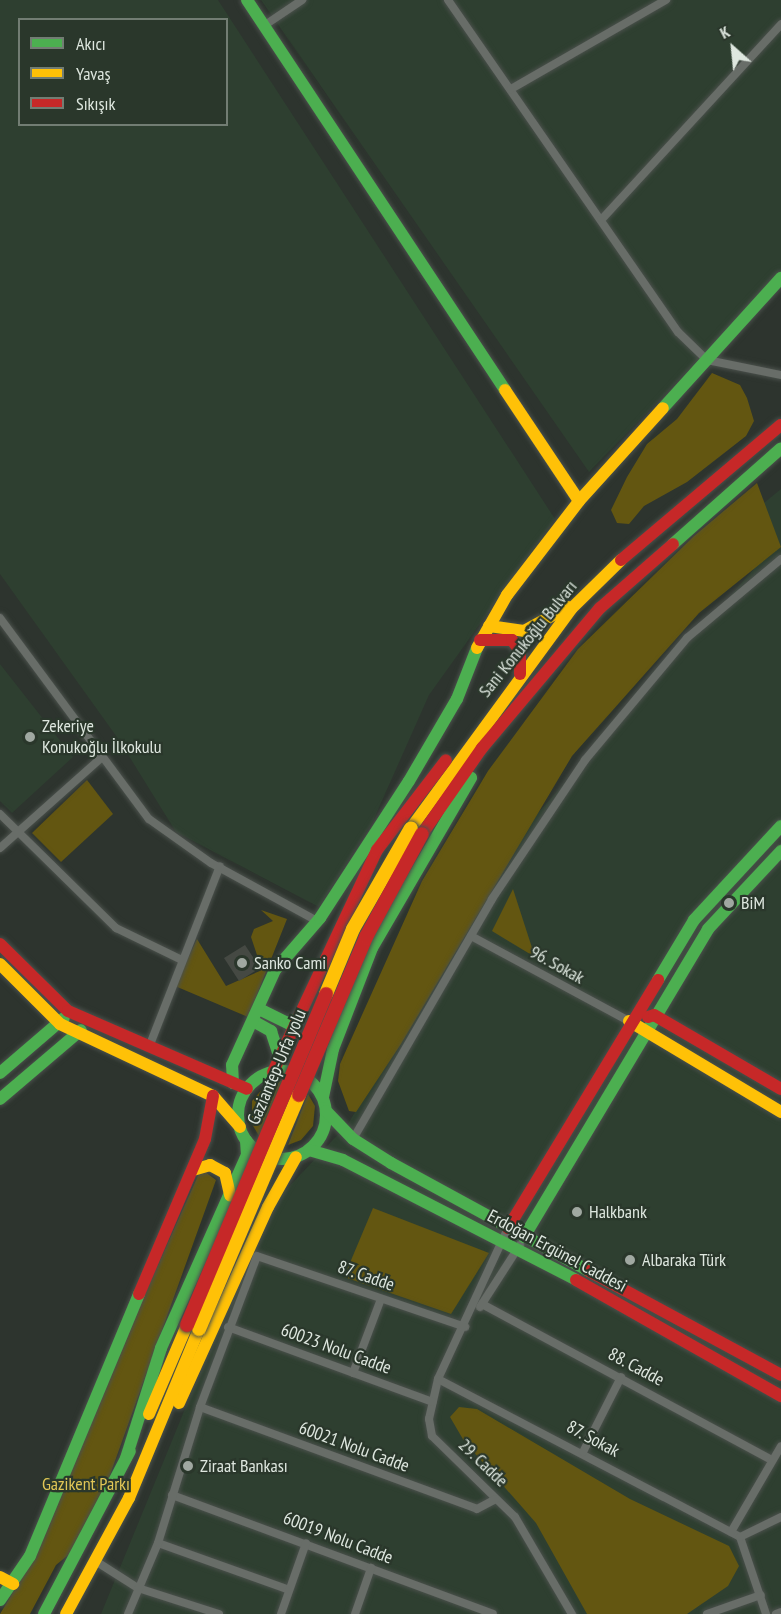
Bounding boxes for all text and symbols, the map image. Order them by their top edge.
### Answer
legend [18,18,228,126]
north arrow [703,18,763,78]
text: K [717,21,733,43]
text: Akıcı [76,32,106,55]
text: Yavaş [76,62,111,85]
text: Sıkışık [76,92,115,115]
street label: Sani Konukoğlu Bulvarı [474,576,582,702]
place label: Zekeriye Konukoğlu İlkokulu [42,716,162,758]
marker: Zekeriye Konukoğlu İlkokulu [23,730,37,744]
place label: BiM [741,892,765,914]
marker: BiM [722,896,736,910]
street label: 96. Sokak [526,941,588,989]
place label: Sanko Cami [254,952,326,974]
marker: Sanko Cami [235,956,249,970]
street label: Gaziantep-Urfa yolu [243,1006,311,1128]
place label: Halkbank [589,1201,647,1223]
street label: Erdoğan Ergünel Caddesi [484,1205,630,1297]
marker: Halkbank [570,1205,584,1219]
place label: Albaraka Türk [642,1249,727,1271]
marker: Albaraka Türk [623,1253,637,1267]
street label: 87. Cadde [334,1256,398,1296]
street label: 60023 Nolu Cadde [278,1319,394,1379]
street label: 88. Cadde [604,1343,668,1391]
street label: 87. Sokak [562,1416,624,1462]
street label: 60021 Nolu Cadde [296,1417,412,1477]
street label: 29. Cadde [453,1434,513,1492]
place label: Ziraat Bankası [200,1455,288,1477]
marker: Ziraat Bankası [181,1459,195,1473]
park label: Gazikent Parkı [42,1473,130,1495]
street label: 60019 Nolu Cadde [280,1507,396,1569]

